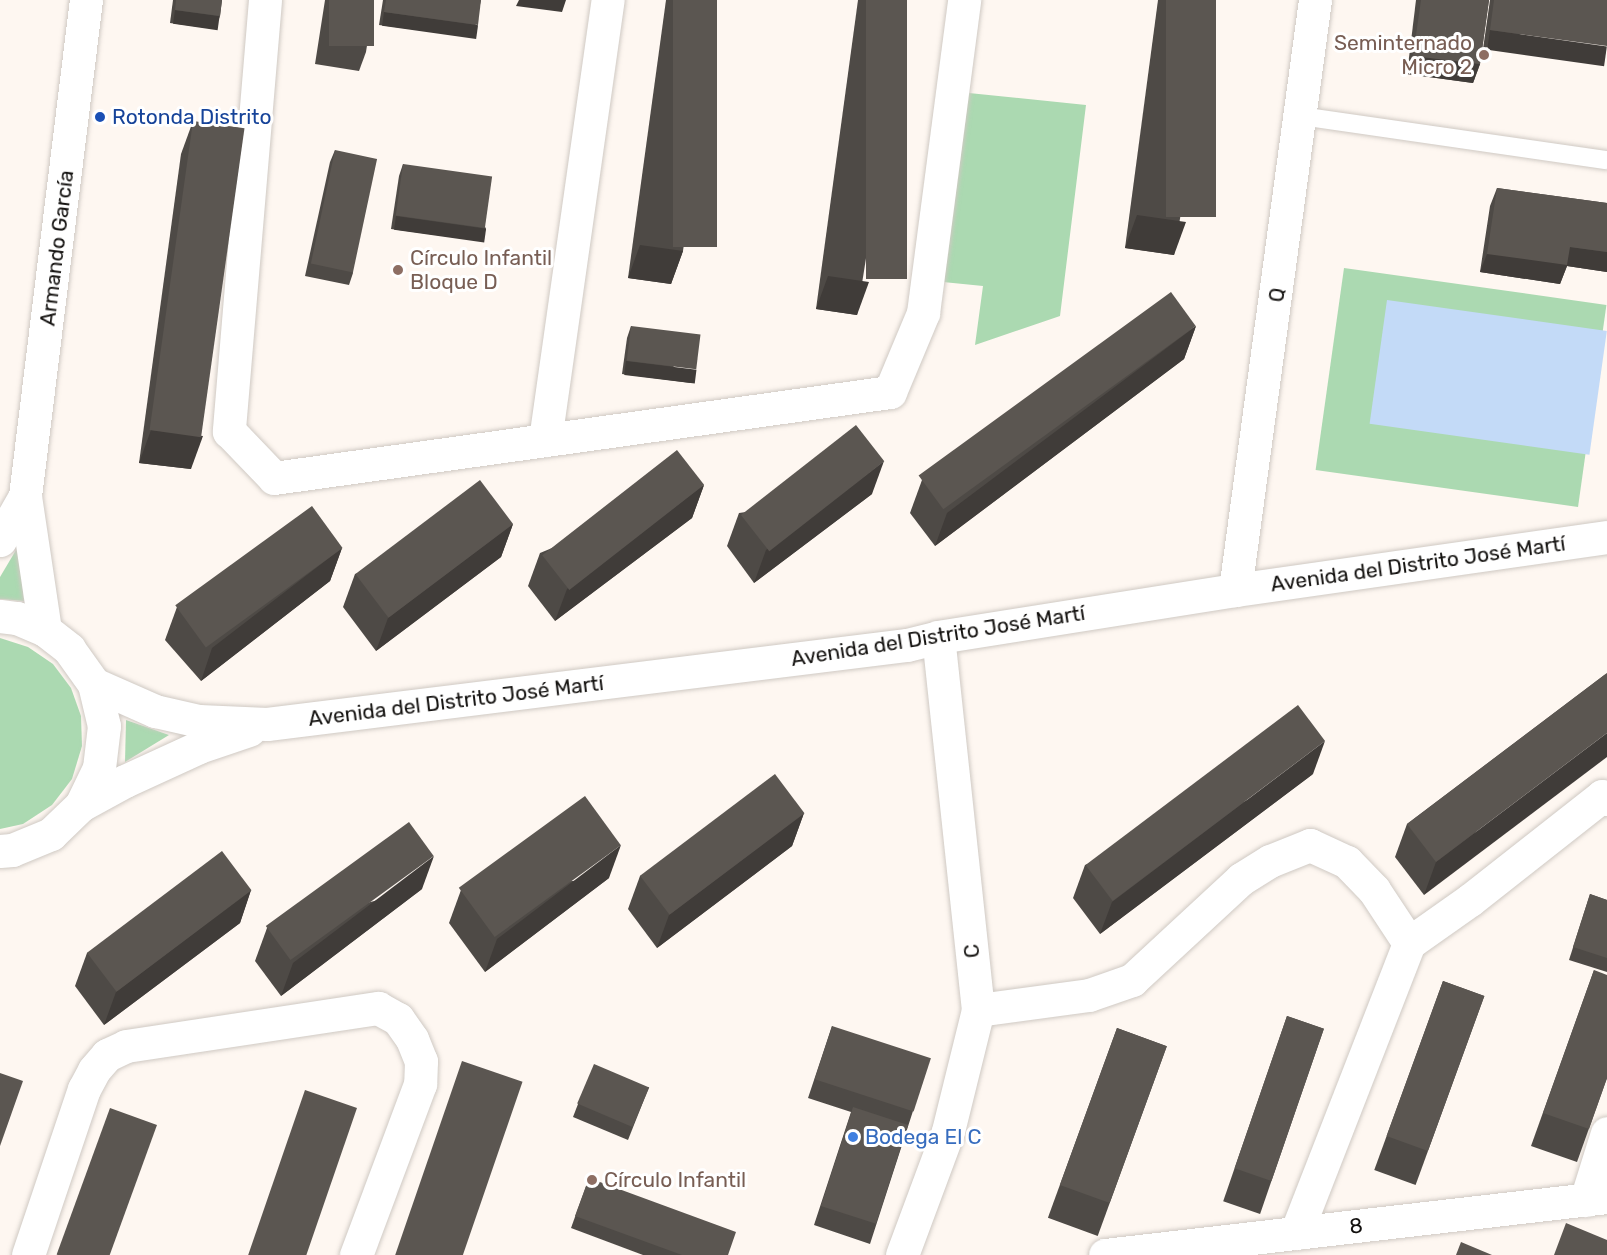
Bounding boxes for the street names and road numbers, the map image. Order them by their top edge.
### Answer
street label: Armando García [35,169,79,327]
street label: Q [1264,286,1290,304]
street label: Avenida del Distrito José Martí [1269,531,1567,597]
street label: Avenida del Distrito José Martí [789,600,1087,672]
street label: Avenida del Distrito José Martí [307,670,605,732]
street label: C [959,943,985,959]
street label: 8 [1348,1213,1364,1239]

